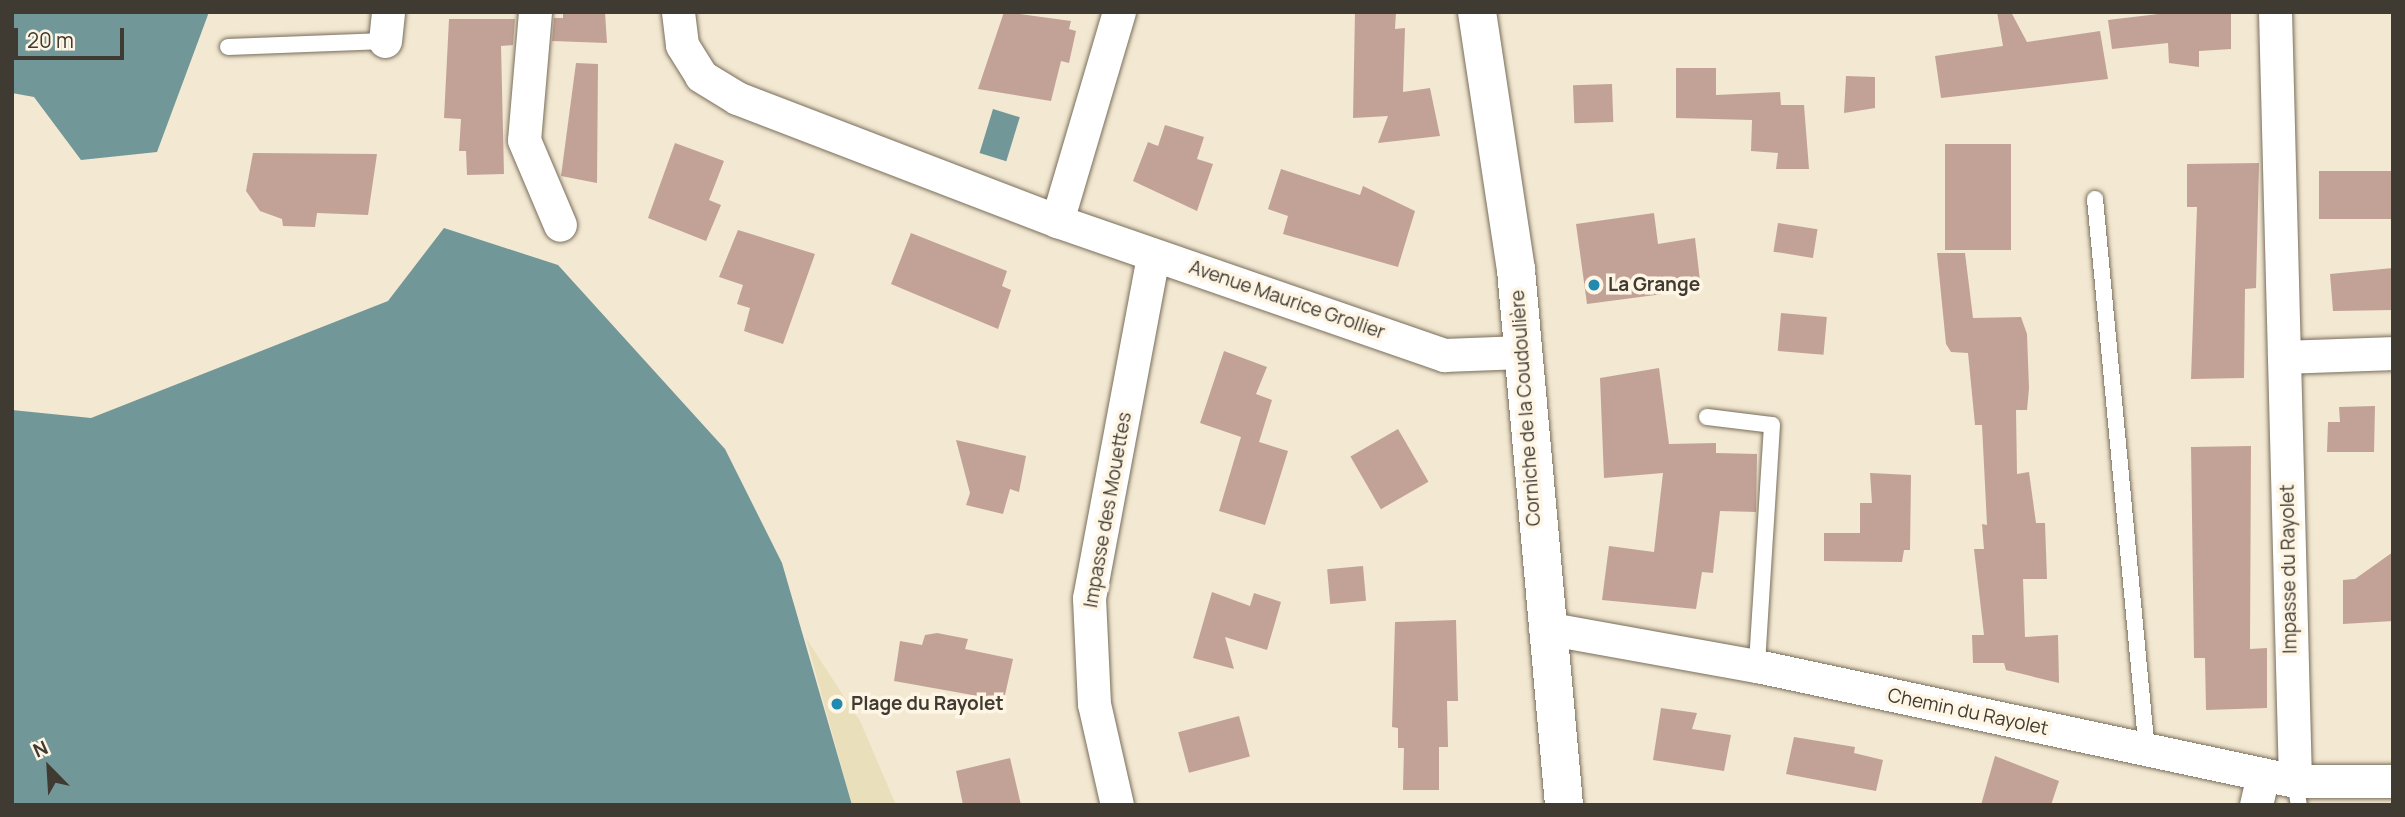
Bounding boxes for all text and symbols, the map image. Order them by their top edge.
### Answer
scale bar [18,14,128,58]
text: 20 m [27,26,74,54]
street label: Avenue Maurice Grollier [1186,256,1388,344]
place label: La Grange [1608,274,1700,296]
marker: La Grange [1586,277,1602,293]
street label: Corniche de la Coudoulière [1506,289,1546,527]
street label: Impasse des Mouettes [1080,410,1136,610]
street label: Impasse du Rayolet [2276,484,2302,654]
street label: Chemin du Rayolet [1886,684,2050,740]
place label: Plage du Rayolet [851,693,1004,715]
marker: Plage du Rayolet [829,696,845,712]
north arrow [14,733,84,803]
text: N [29,734,52,763]

